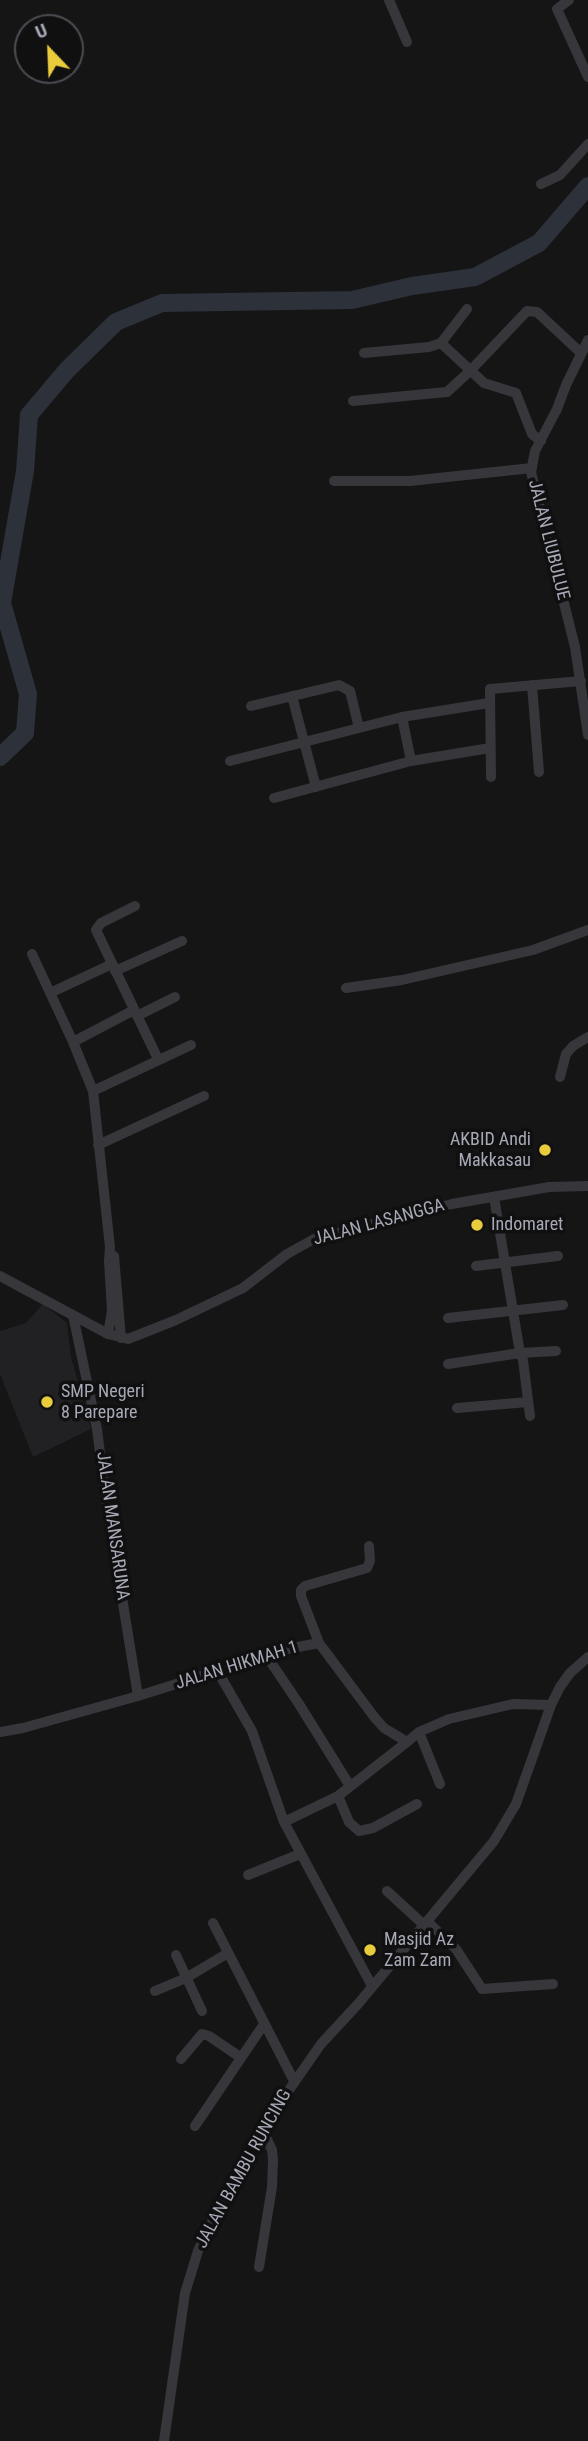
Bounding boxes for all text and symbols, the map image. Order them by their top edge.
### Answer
north arrow [14,14,84,84]
text: U [32,18,51,44]
street label: JALAN LIUBULUE [523,477,573,603]
place label: AKBID Andi Makkasau [450,1129,531,1172]
marker: AKBID Andi Makkasau [537,1142,553,1158]
street label: JALAN LASANGGA [311,1195,447,1251]
place label: Indomaret [491,1214,563,1236]
marker: Indomaret [469,1217,485,1233]
place label: SMP Negeri 8 Parepare [61,1381,145,1424]
marker: SMP Negeri 8 Parepare [39,1394,55,1410]
street label: JALAN MANSARUNA [91,1450,133,1602]
street label: JALAN HIKMAH 1 [173,1637,301,1695]
place label: Masjid Az Zam Zam [384,1929,454,1972]
marker: Masjid Az Zam Zam [362,1942,378,1958]
street label: JALAN BAMBU RUNCING [191,2086,297,2252]

